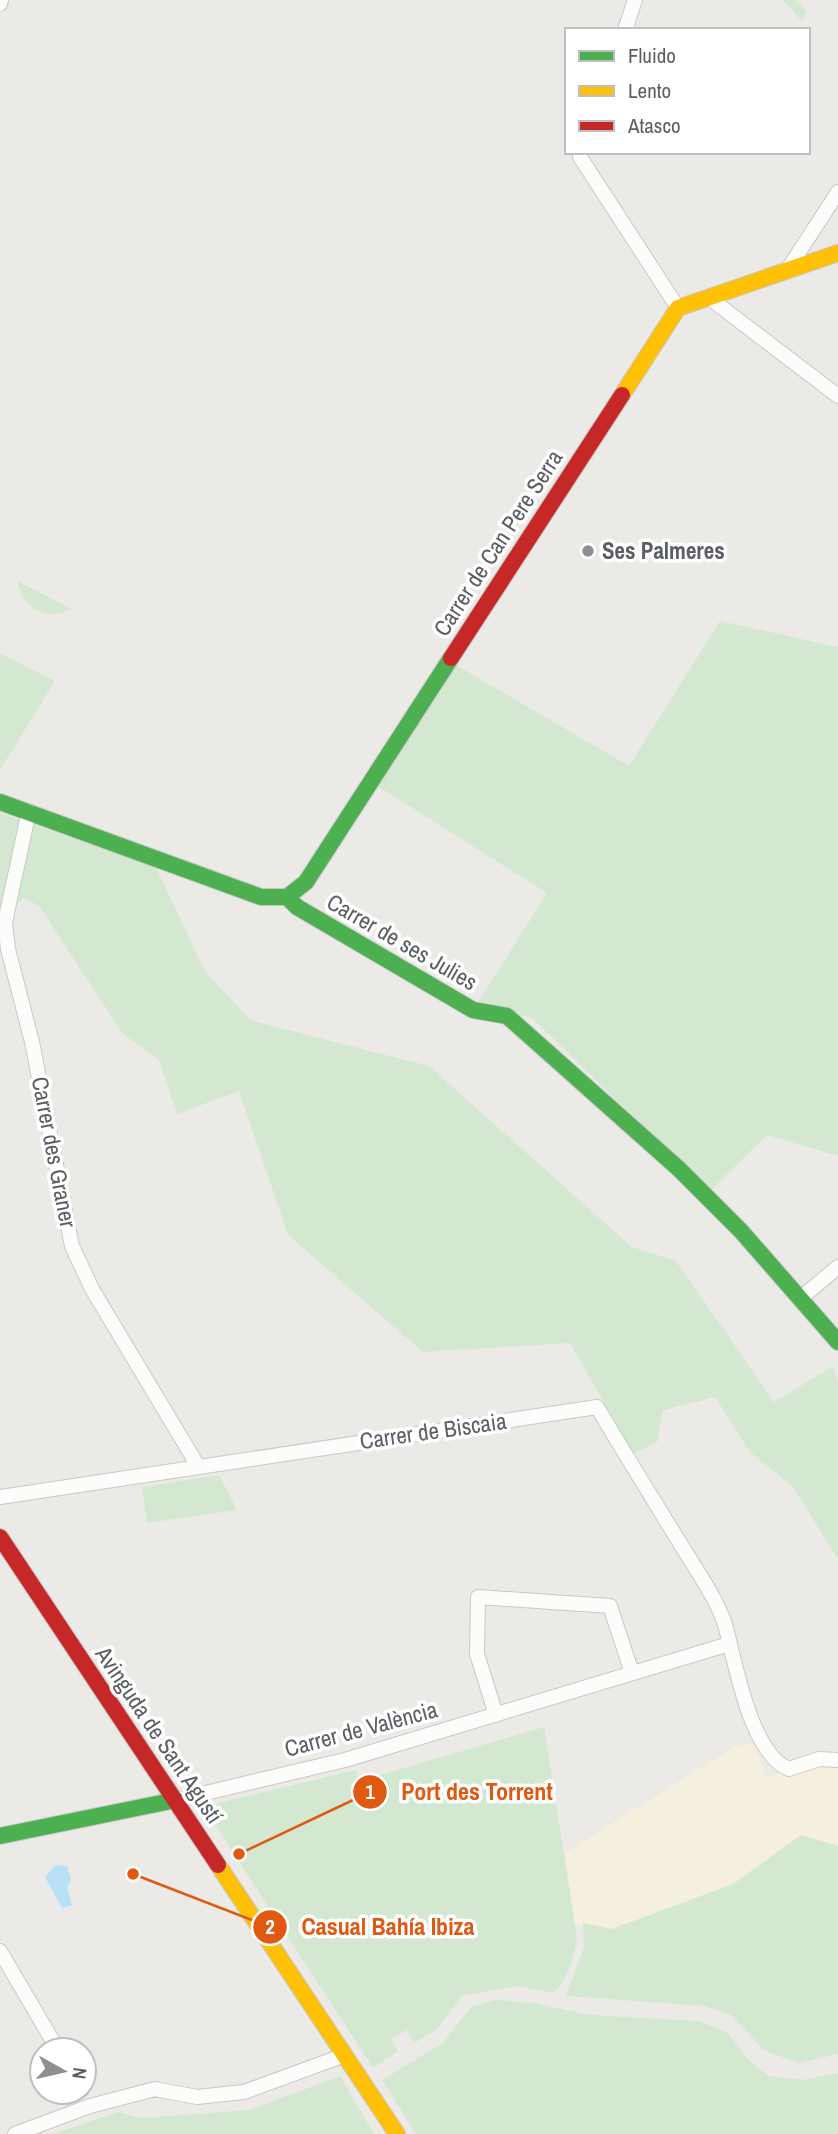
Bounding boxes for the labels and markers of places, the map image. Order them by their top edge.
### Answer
place label: Ses Palmeres [602,535,725,566]
marker: Ses Palmeres [580,543,596,559]
callout: Port des Torrent [352,1769,567,1814]
callout: Casual Bahía Ibiza [253,1904,489,1949]

